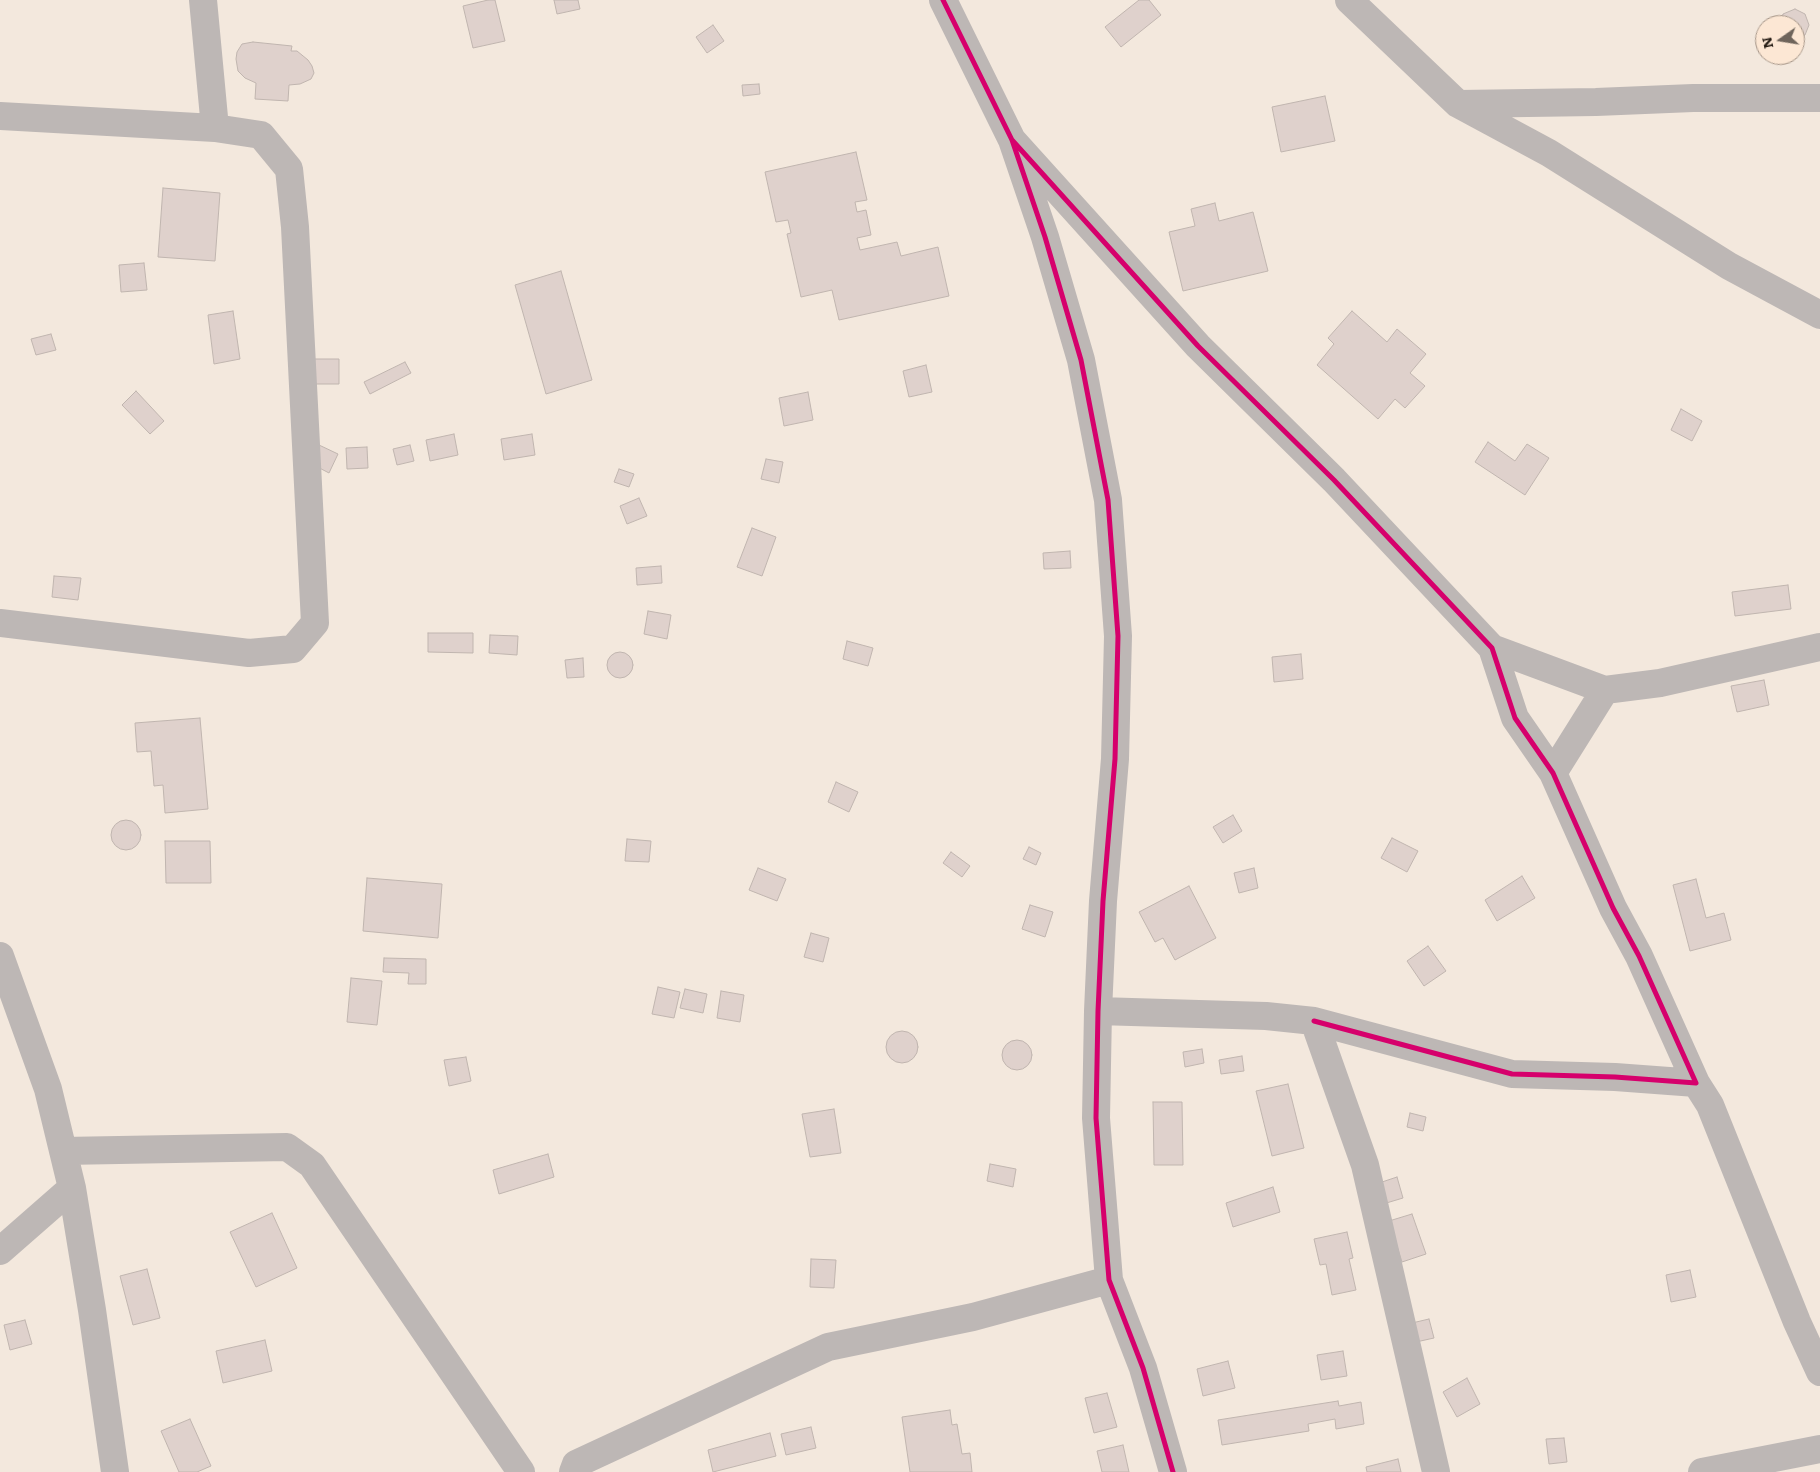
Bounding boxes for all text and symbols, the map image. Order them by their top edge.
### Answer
north arrow [1755,15,1805,65]
text: N [1755,35,1777,51]

